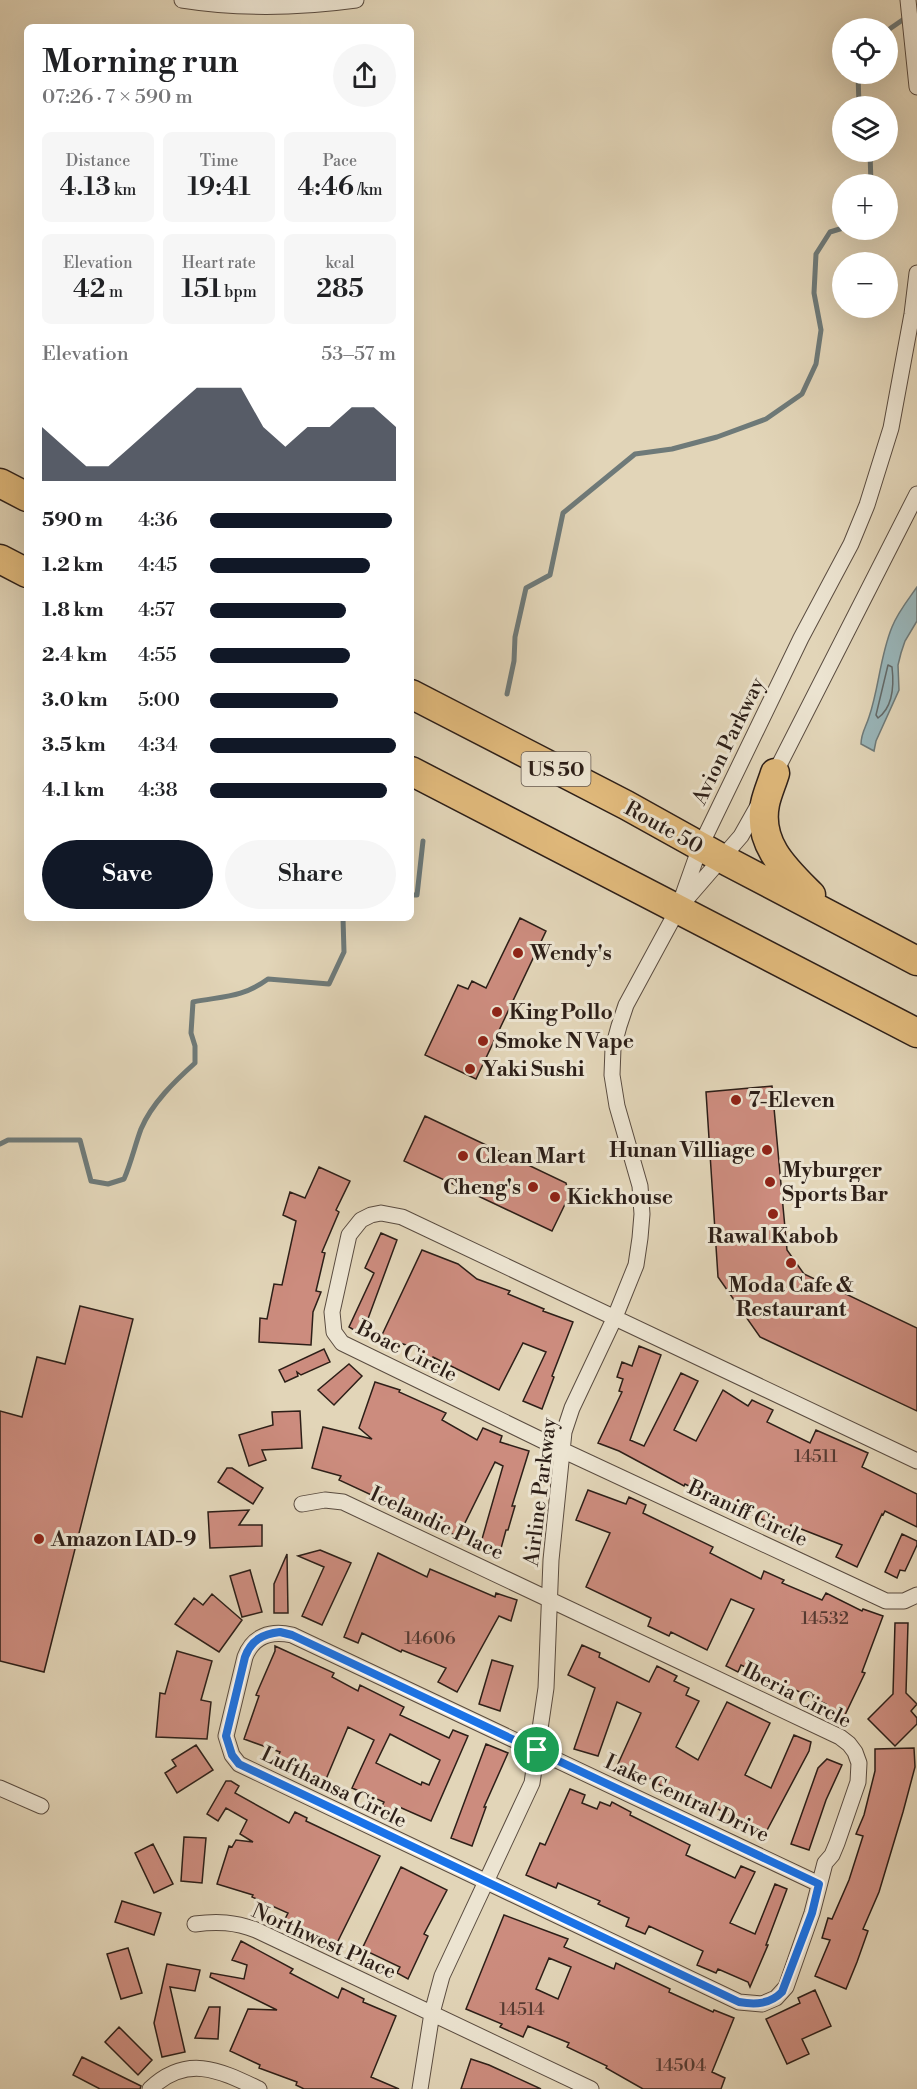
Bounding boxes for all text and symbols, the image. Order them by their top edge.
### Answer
map controls [832,18,898,318]
button: locate [832,18,898,84]
text: Morning run [42,42,239,83]
button: share [333,44,396,107]
text: 07:26 · 7 × 590 m [42,85,193,110]
button: layers [832,96,898,162]
text: Distance [66,151,130,171]
text: Time [200,151,238,171]
text: Pace [323,151,357,171]
text: 4.13 [60,171,111,203]
text: 19:41 [188,171,250,203]
text: 4:46 [297,171,354,203]
button: + [832,174,898,240]
text: km [111,180,136,200]
text: /km [354,180,383,200]
button: − [832,252,898,318]
text: Elevation [63,253,133,273]
text: Heart rate [182,253,256,273]
text: kcal [325,253,355,273]
text: 42 [73,273,106,305]
text: 151 [181,273,221,305]
text: 285 [316,273,364,305]
text: m [106,282,123,302]
text: bpm [221,282,257,302]
text: Elevation [42,342,129,367]
text: 53–57 m [321,342,396,367]
text: 590 m [42,508,103,533]
text: 4:36 [138,508,178,533]
text: 1.2 km [42,553,104,578]
text: 4:45 [138,553,177,578]
text: 1.8 km [42,598,104,623]
text: 4:57 [138,598,175,623]
text: 2.4 km [42,643,107,668]
text: 4:55 [138,643,176,668]
street label: Avion Parkway [686,673,771,810]
text: 3.0 km [42,688,108,713]
text: 5:00 [138,688,180,713]
text: 3.5 km [42,733,106,758]
text: 4:34 [138,733,178,758]
road number: US 50 [522,752,590,786]
text: 4.1 km [42,778,104,803]
text: 4:38 [138,778,178,803]
street label: Route 50 [620,796,707,860]
button: Save [42,840,213,909]
button: Share [225,840,396,909]
place label: Wendy's [529,941,612,967]
marker: Wendy's [511,946,525,960]
place label: King Pollo [509,1000,613,1026]
marker: King Pollo [490,1005,504,1019]
place label: Smoke N Vape [495,1029,634,1055]
marker: Smoke N Vape [476,1034,490,1048]
place label: Yaki Sushi [482,1057,585,1083]
marker: Yaki Sushi [463,1062,477,1076]
place label: 7-Eleven [748,1088,835,1114]
marker: 7-Eleven [729,1093,743,1107]
place label: Hunan Villiage [609,1138,755,1164]
marker: Hunan Villiage [760,1143,774,1157]
place label: Clean Mart [475,1144,586,1170]
marker: Clean Mart [456,1149,470,1163]
place label: Myburger Sports Bar [782,1158,888,1208]
place label: Cheng's [443,1175,521,1201]
marker: Myburger Sports Bar [763,1175,777,1189]
marker: Cheng's [526,1180,540,1194]
place label: Kickhouse [567,1185,673,1211]
marker: Kickhouse [548,1190,562,1204]
marker: Rawal Kabob [766,1207,780,1221]
place label: Rawal Kabob [707,1224,839,1250]
marker: Moda Cafe & Restaurant [784,1256,798,1270]
place label: Moda Cafe & Restaurant [728,1273,854,1323]
street label: Boac Circle [351,1315,461,1388]
street label: Airline Parkway [519,1416,563,1569]
house number: 14511 [794,1445,838,1468]
street label: Braniff Circle [683,1474,812,1553]
street label: Icelandic Place [365,1482,508,1566]
place label: Amazon IAD-9 [50,1527,197,1553]
marker: Amazon IAD-9 [32,1532,46,1546]
house number: 14532 [801,1607,849,1630]
house number: 14606 [404,1627,456,1650]
street label: Iberia Circle [737,1657,856,1735]
pin [511,1724,562,1775]
icon: arrive [520,1733,553,1766]
street label: Lufthansa Circle [256,1741,411,1834]
street label: Lake Central Drive [600,1749,773,1848]
street label: Northwest Place [247,1898,400,1985]
house number: 14514 [499,1998,545,2021]
house number: 14504 [656,2054,706,2077]

